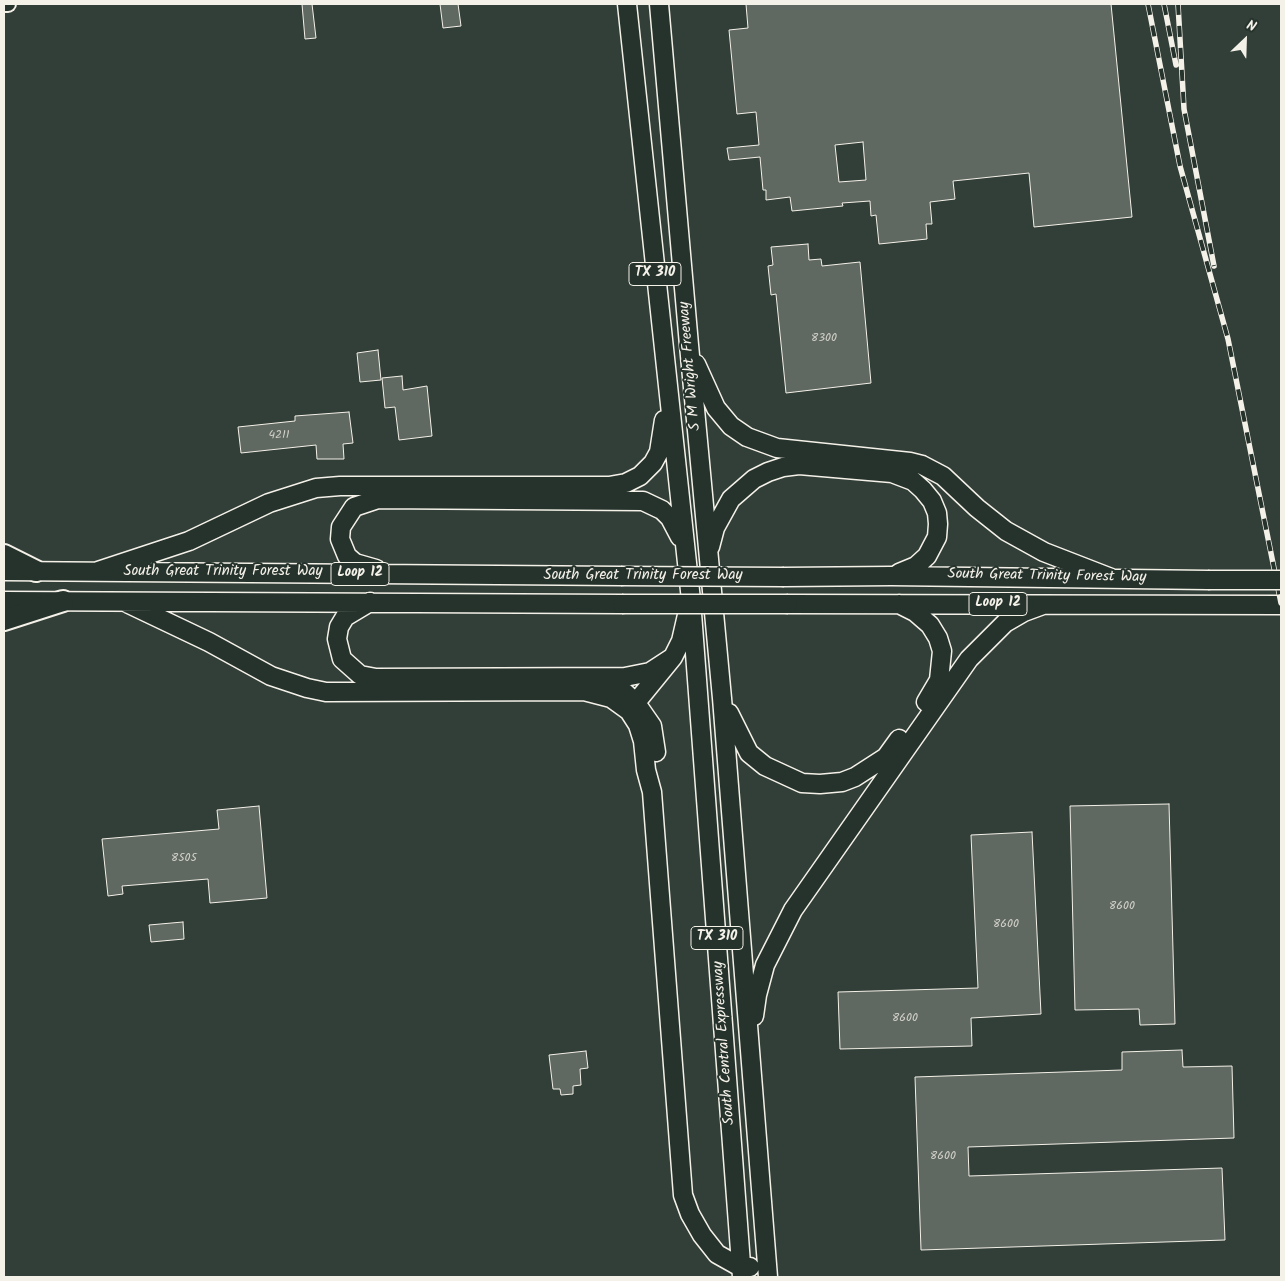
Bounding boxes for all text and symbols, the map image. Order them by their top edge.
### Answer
text: N [1243,14,1260,38]
north arrow [1220,15,1270,65]
road number: TX 310 [629,262,681,286]
street label: S M Wright Freeway [676,301,706,431]
house number: 8300 [811,332,837,346]
house number: 4211 [268,429,290,443]
road number: Loop 12 [331,562,389,586]
street label: South Great Trinity Forest Way [124,563,322,581]
street label: South Great Trinity Forest Way [947,566,1147,588]
street label: South Great Trinity Forest Way [544,567,742,585]
road number: Loop 12 [969,592,1027,616]
house number: 8505 [171,852,197,866]
house number: 8600 [1109,900,1135,914]
house number: 8600 [993,918,1019,932]
road number: TX 310 [691,926,743,950]
street label: South Central Expressway [710,961,740,1125]
house number: 8600 [892,1012,918,1026]
house number: 8600 [930,1150,956,1164]

